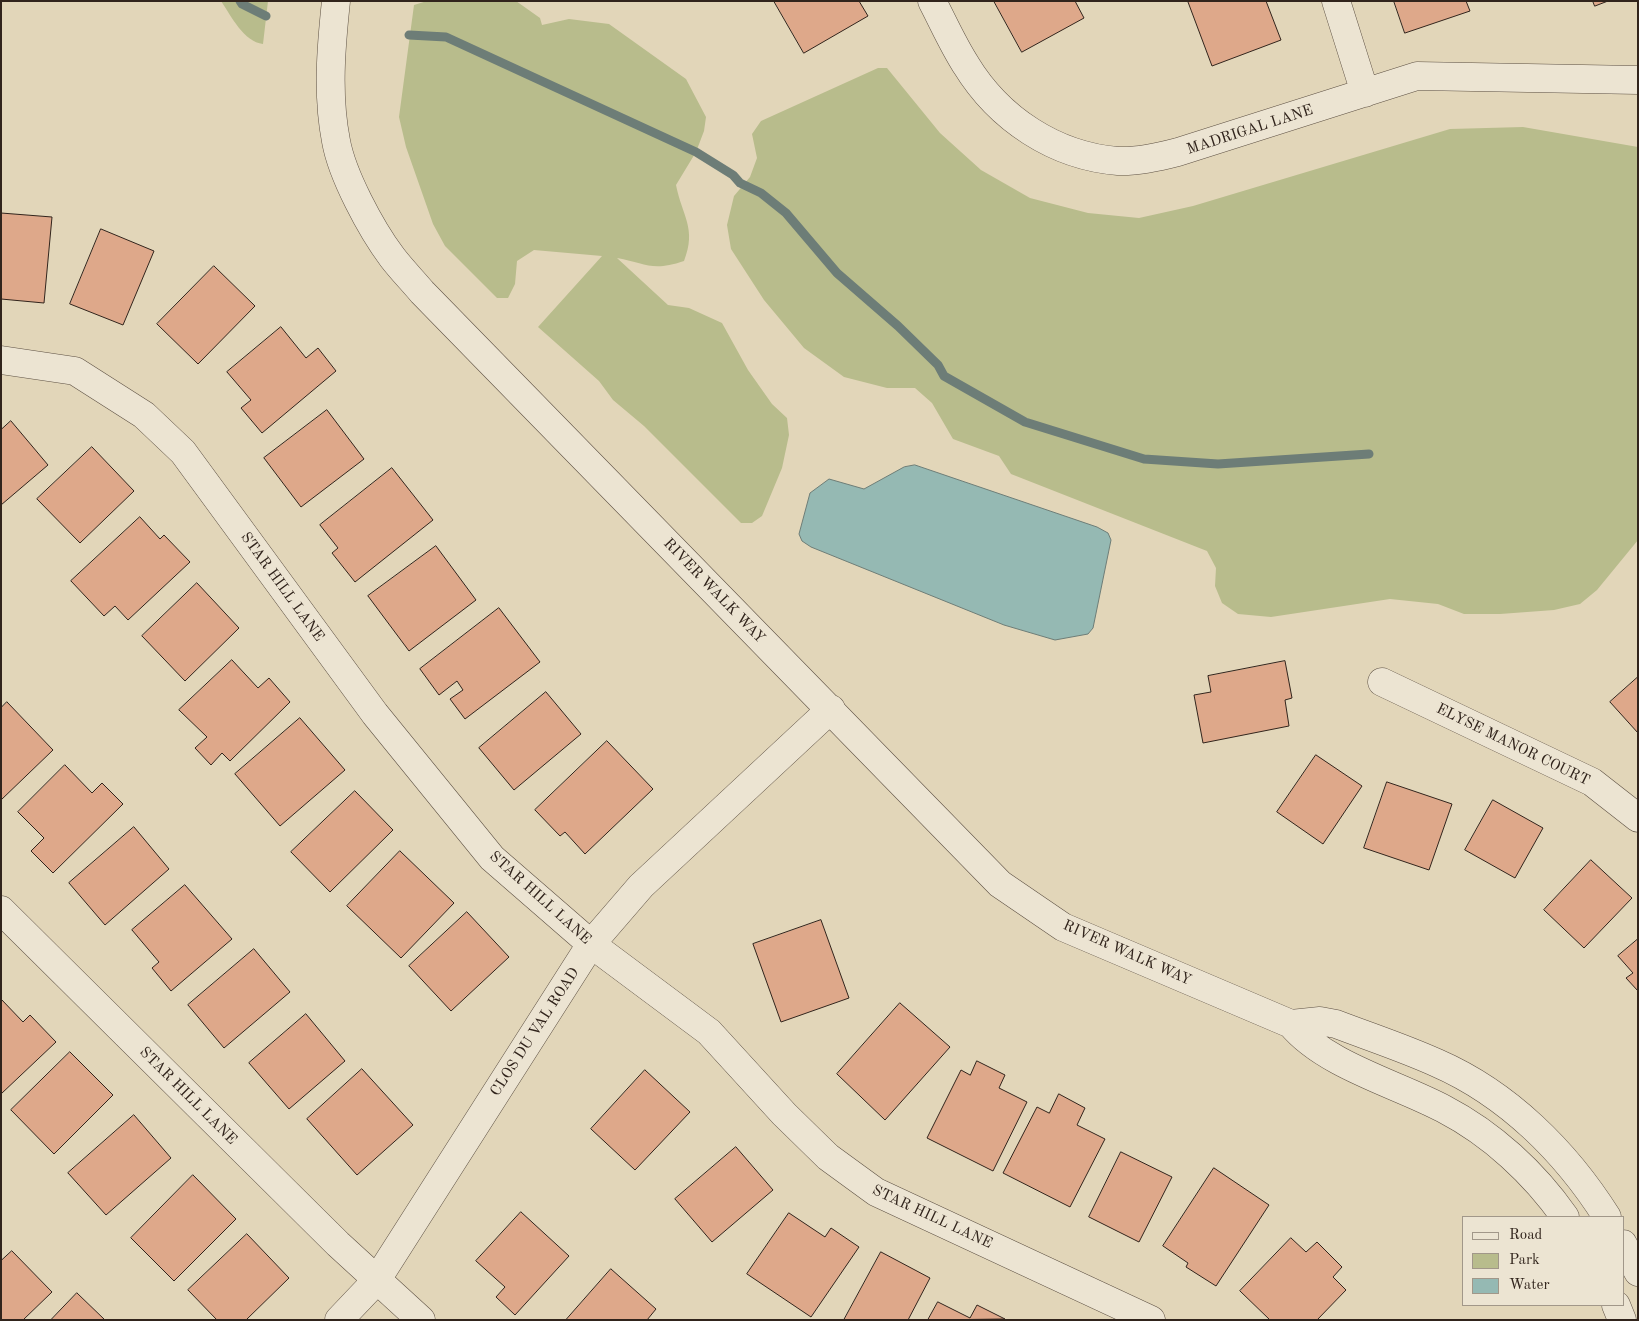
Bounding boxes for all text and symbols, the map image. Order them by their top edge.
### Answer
street label: MADRIGAL LANE [1185,101,1315,159]
street label: STAR HILL LANE [236,529,328,645]
street label: RIVER WALK WAY [659,535,769,647]
street label: ELYSE MANOR COURT [1433,700,1593,790]
street label: STAR HILL LANE [485,848,595,948]
street label: RIVER WALK WAY [1060,917,1194,989]
street label: CLOS DU VAL ROAD [487,964,583,1100]
street label: STAR HILL LANE [135,1043,241,1149]
street label: STAR HILL LANE [869,1181,995,1253]
legend [1462,1216,1624,1306]
text: Road [1509,1228,1542,1243]
text: Park [1509,1253,1540,1268]
text: Water [1509,1278,1550,1293]

